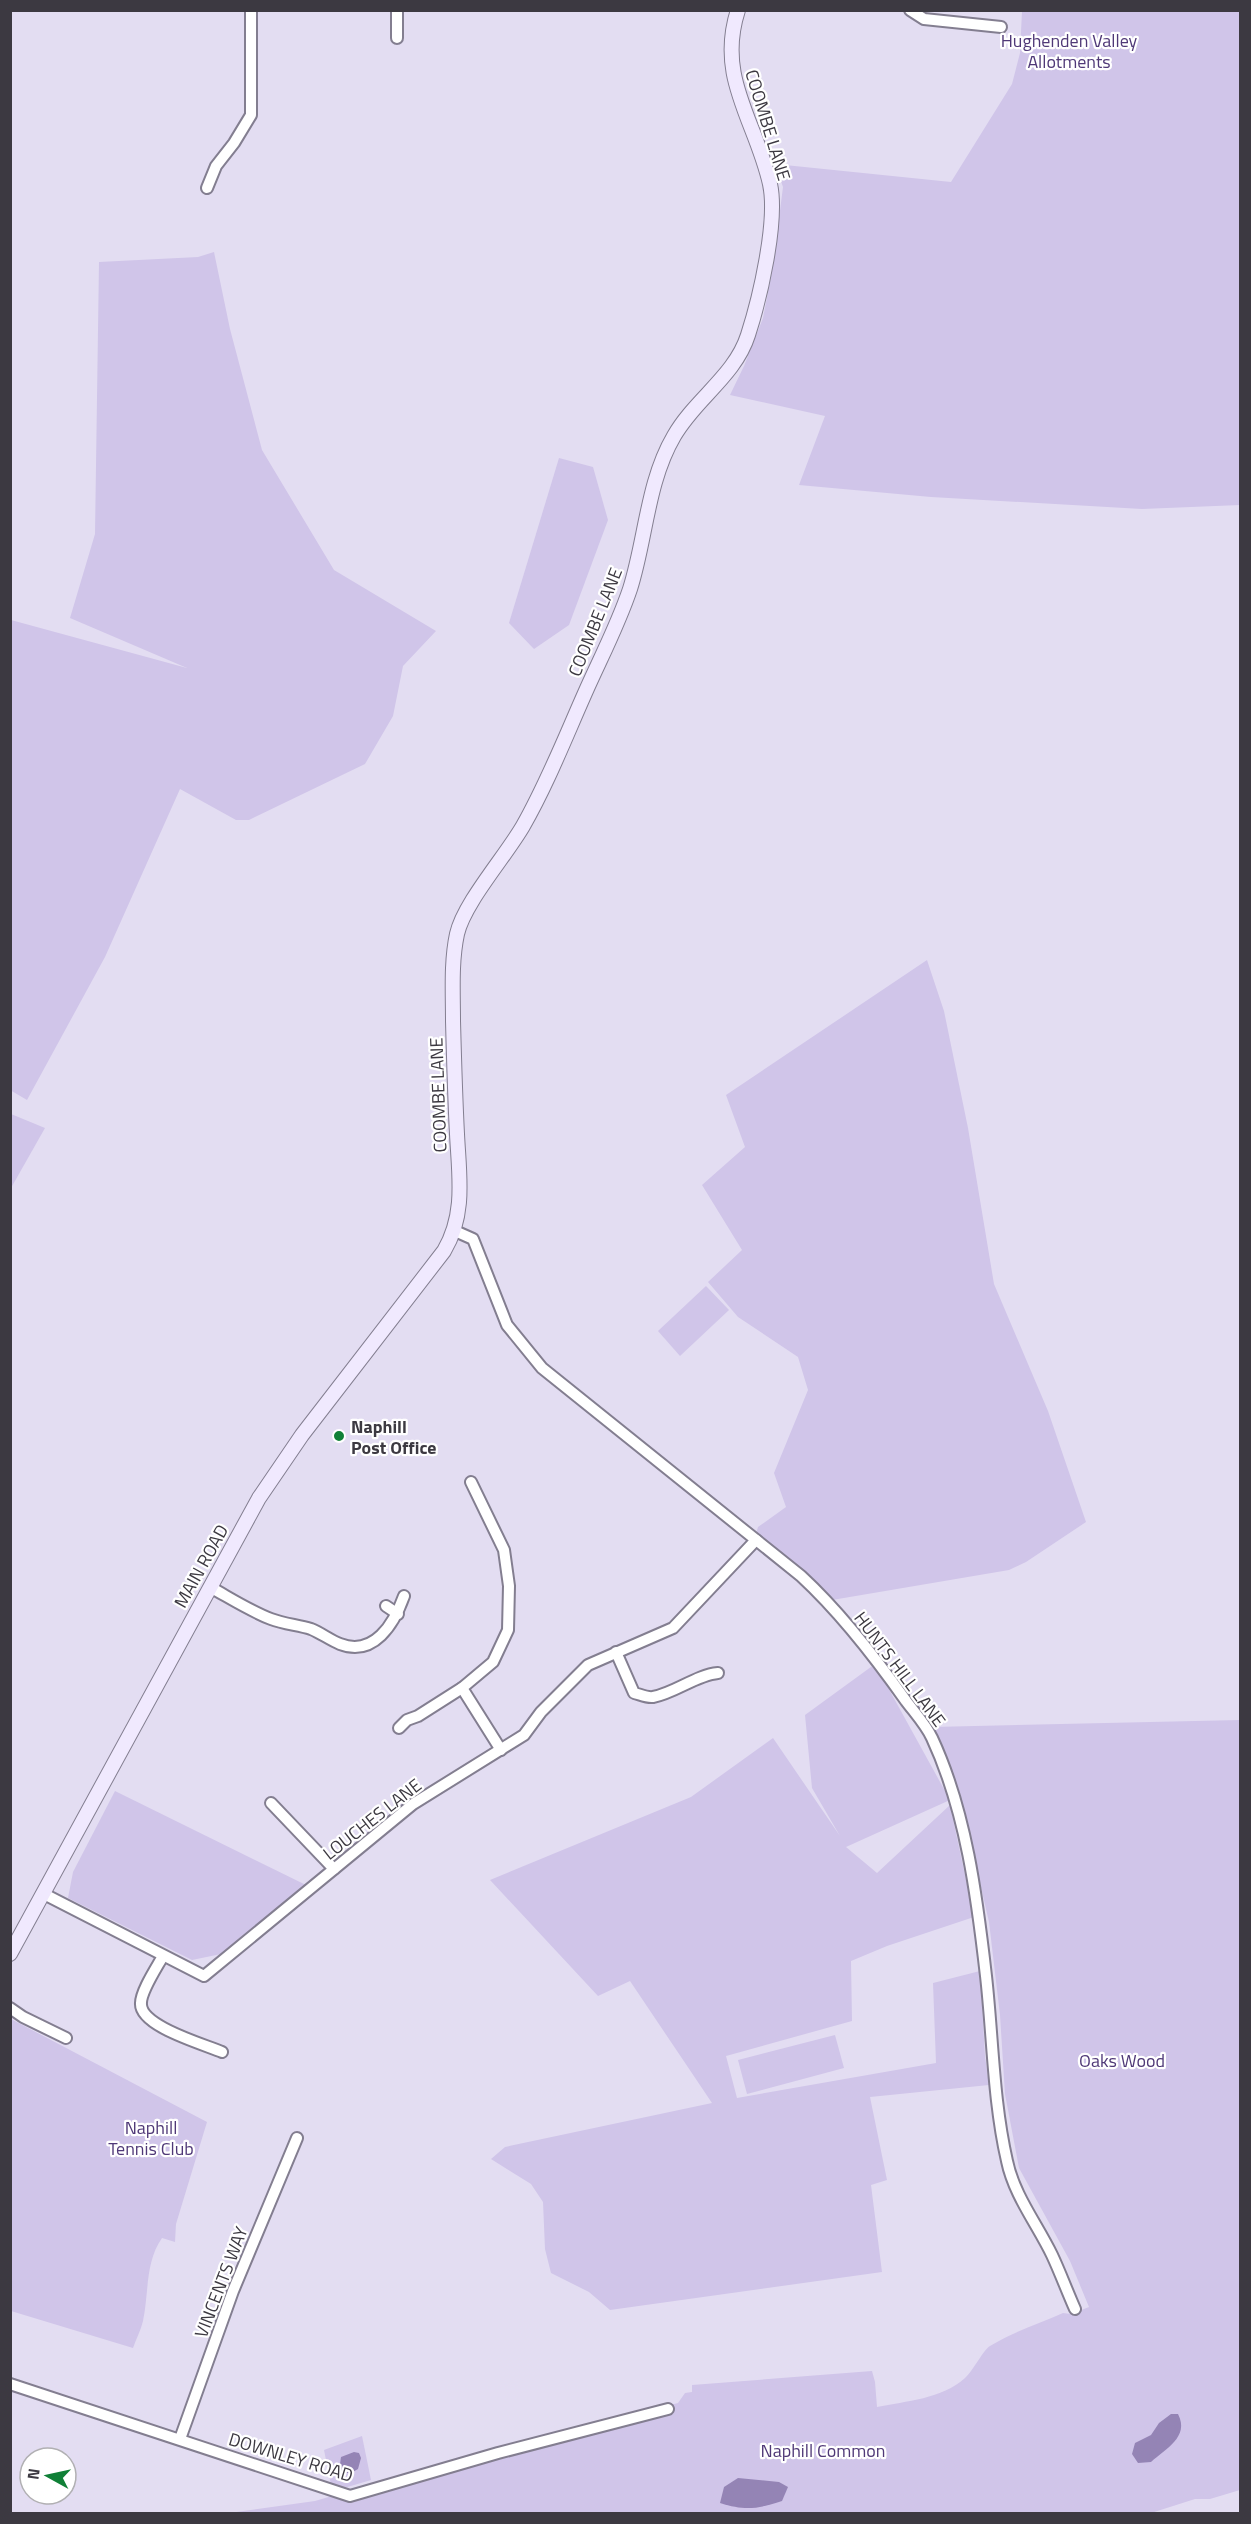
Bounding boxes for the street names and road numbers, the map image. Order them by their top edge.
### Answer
street label: COOMBE LANE [738,66,798,184]
street label: COOMBE LANE [561,564,629,680]
street label: COOMBE LANE [423,1037,453,1153]
street label: MAIN ROAD [167,1519,235,1613]
street label: HUNTS HILL LANE [848,1606,952,1732]
street label: LOUCHES LANE [317,1772,427,1866]
street label: VINCENTS WAY [187,2222,255,2342]
street label: DOWNLEY ROAD [225,2425,357,2489]

